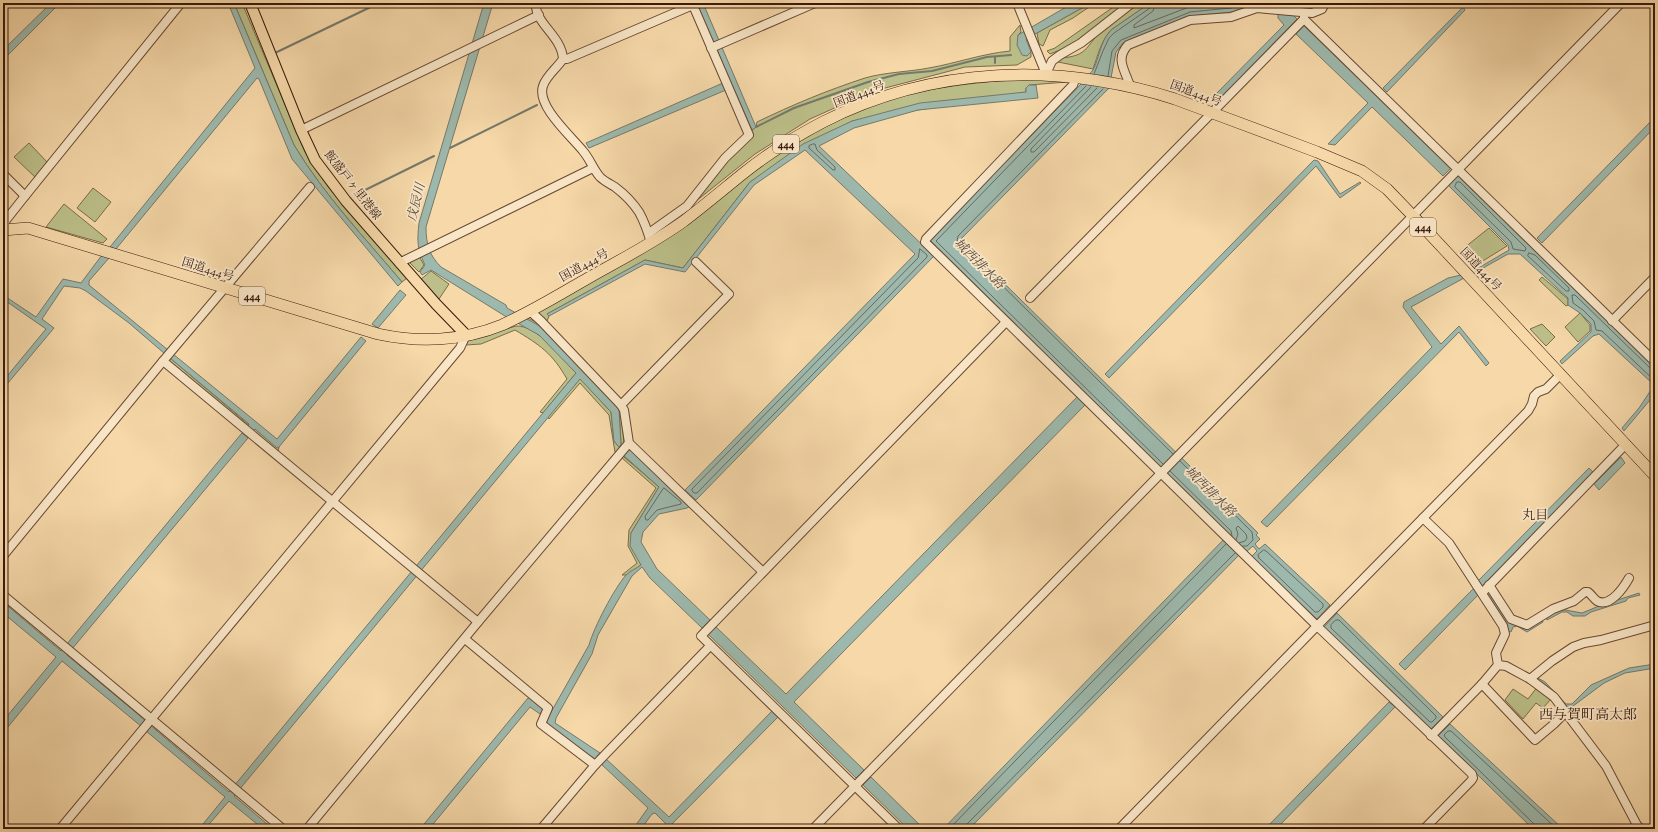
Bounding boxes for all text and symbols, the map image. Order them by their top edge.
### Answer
street label: 国道444号 [1167,76,1224,112]
street label: 国道444号 [831,77,888,113]
road number: 444 [773,135,799,153]
street label: 飯盛戸ヶ里港線 [319,147,385,224]
water label: 戊辰川 [403,179,431,224]
road number: 444 [1410,218,1436,236]
water label: 城西排水路 [949,235,1009,294]
street label: 国道444号 [1455,244,1505,296]
street label: 国道444号 [556,245,613,287]
street label: 国道444号 [179,253,236,286]
road number: 444 [239,287,265,305]
water label: 城西排水路 [1180,463,1240,522]
district label: 丸目 [1522,507,1548,525]
district label: 西与賀町高太郎 [1539,706,1637,726]

